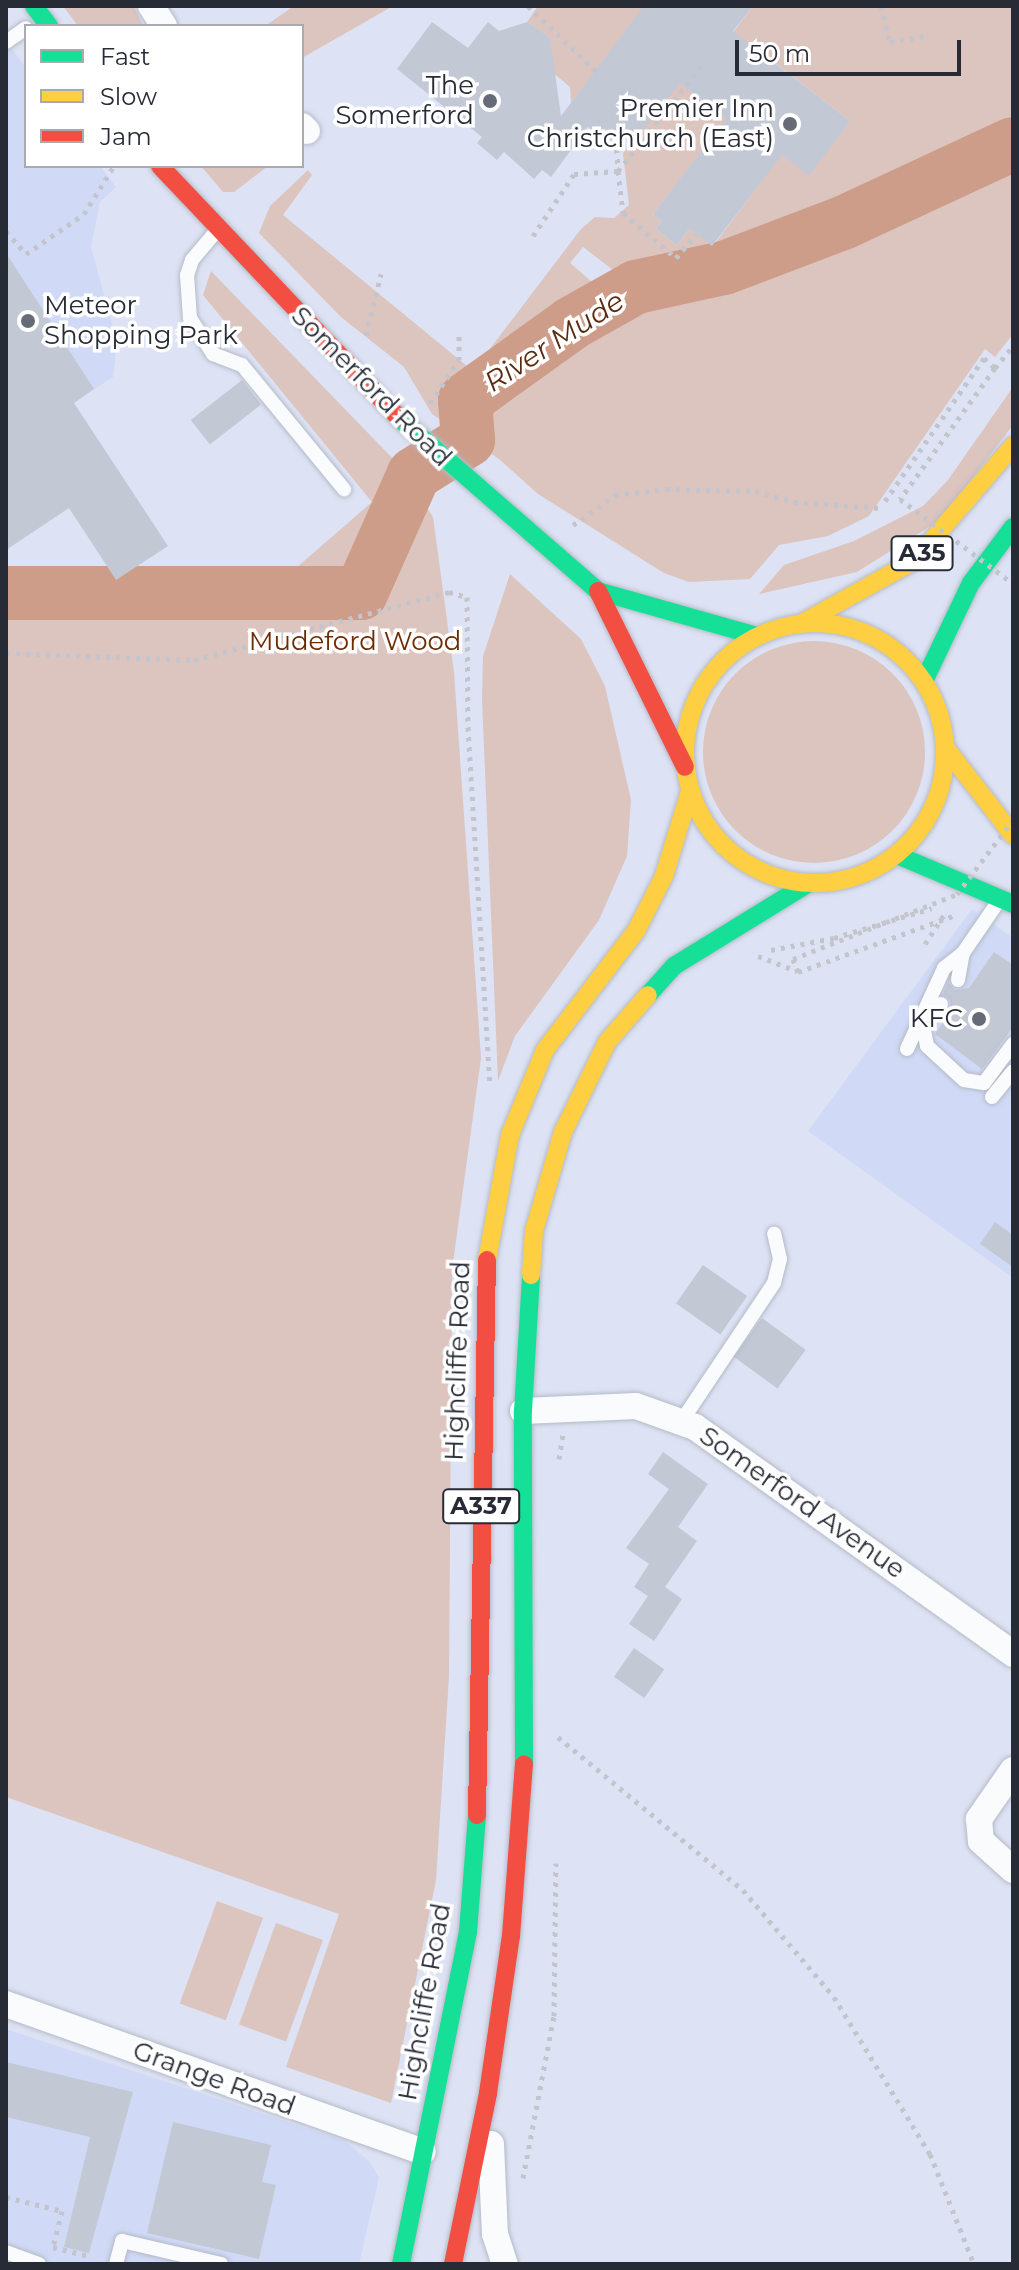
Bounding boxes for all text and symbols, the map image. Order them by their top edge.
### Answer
legend [24,24,304,168]
scale bar [739,24,965,74]
text: 50 m [749,39,810,68]
text: Fast [100,42,150,71]
place label: The Somerford [335,70,474,132]
text: Slow [100,82,157,111]
marker: The Somerford [481,92,499,110]
place label: Premier Inn Christchurch (East) [527,93,774,154]
marker: Premier Inn Christchurch (East) [781,115,799,133]
text: Jam [100,122,152,151]
water label: River Mude [478,283,630,399]
place label: Meteor Shopping Park [44,290,238,352]
street label: Somerford Road [285,301,457,473]
marker: Meteor Shopping Park [19,312,37,330]
road number: A35 [890,533,954,573]
park label: Mudeford Wood [249,626,461,658]
place label: KFC [910,1003,963,1035]
marker: KFC [970,1010,988,1028]
street label: Highcliffe Road [439,1261,477,1461]
street label: Somerford Avenue [693,1420,911,1586]
road number: A337 [441,1486,521,1526]
street label: Highcliffe Road [392,1901,458,2103]
street label: Grange Road [128,2035,300,2123]

